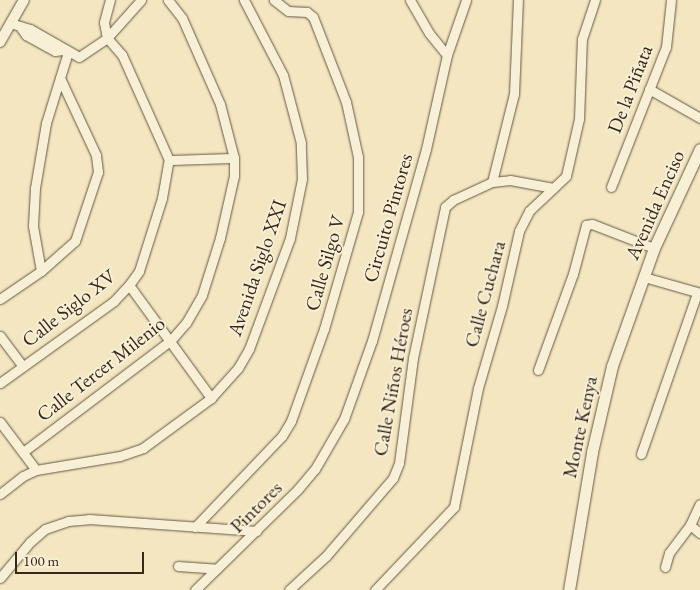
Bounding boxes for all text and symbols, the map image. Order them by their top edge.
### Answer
street label: De la Piñata [602,42,658,136]
street label: Avenida Enciso [620,147,690,263]
street label: Circuito Pintores [358,151,418,285]
street label: Avenida Siglo XXI [222,197,292,339]
street label: Calle Silgo V [300,212,350,314]
street label: Calle Cuchara [459,238,511,350]
street label: Calle Siglo XV [17,264,121,352]
street label: Calle Niños Héroes [368,306,418,458]
street label: Calle Tercer Milenio [32,311,170,427]
street label: Monte Kenya [557,374,603,480]
street label: Pintores [225,476,287,538]
scale bar [18,542,146,574]
text: 100 m [23,551,59,570]

